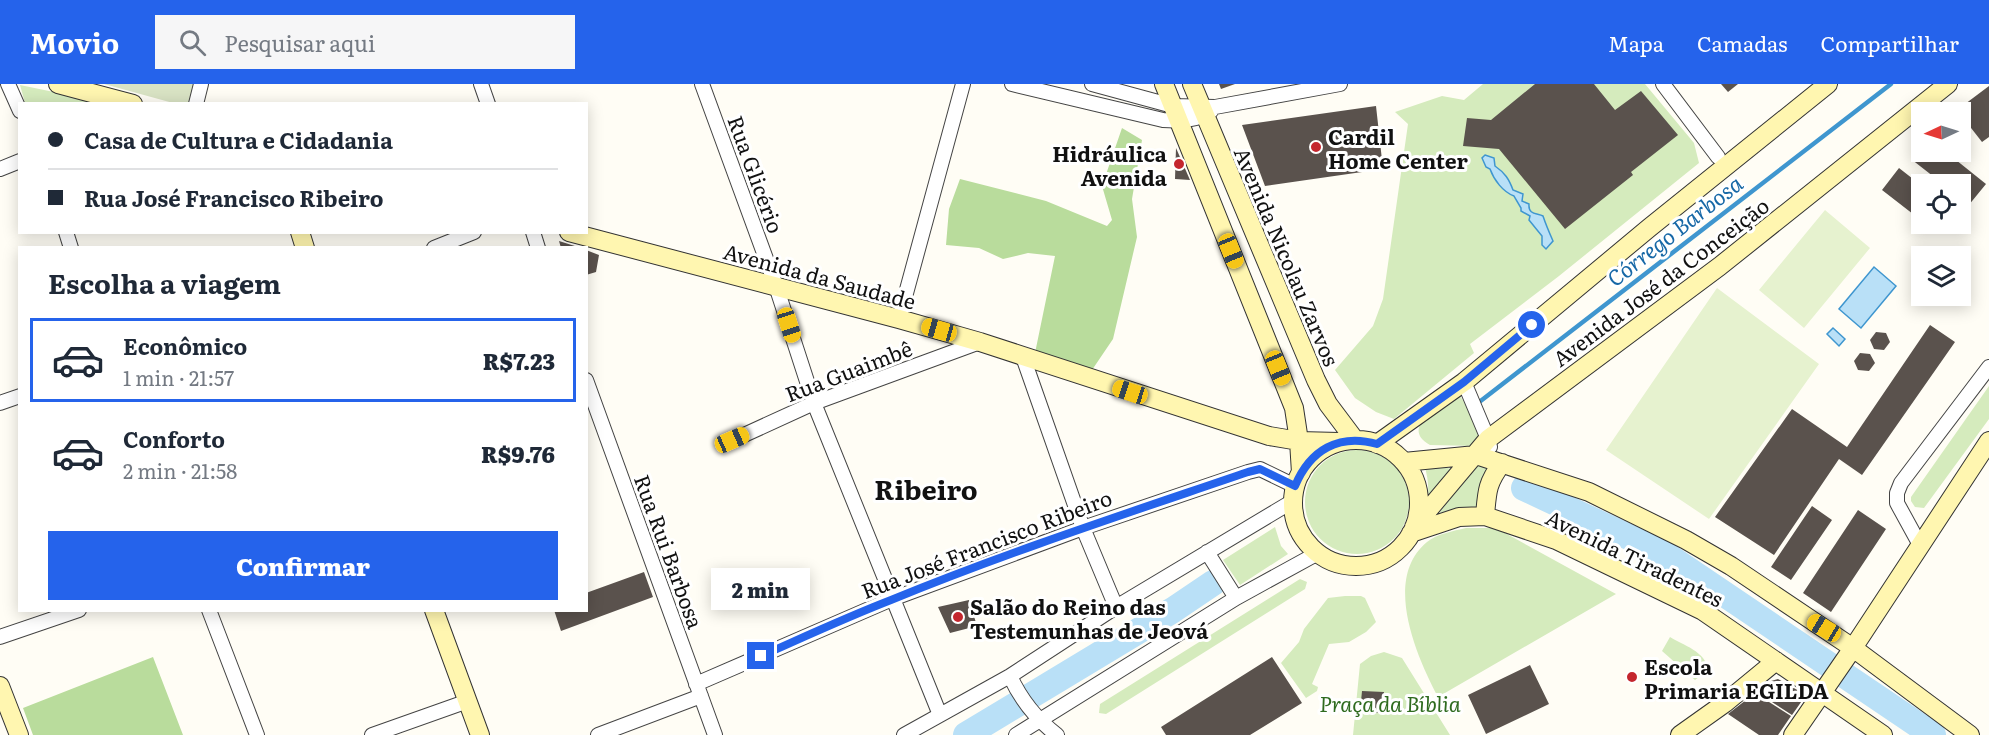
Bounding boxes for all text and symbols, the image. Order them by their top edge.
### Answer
search box [155,15,575,69]
text: Movio [30,21,119,63]
icon: search [176,26,209,59]
text: Pesquisar aqui [224,26,375,59]
text: Mapa [1608,27,1664,58]
text: Camadas [1697,27,1788,58]
text: Compartilhar [1821,27,1959,58]
north arrow [1911,102,1971,162]
map controls [1911,102,1971,306]
street label: Rua Glicério [721,111,793,237]
place label: Cardil Home Center [1328,120,1468,175]
text: Casa de Cultura e Cidadania [84,123,393,156]
place label: Hidráulica Avenida [1052,137,1168,192]
marker: Cardil Home Center [1309,140,1323,154]
street label: Avenida Nicolau Zarvos [1228,142,1348,370]
marker: Hidráulica Avenida [1172,157,1186,171]
water label: Córrego Barbosa [1599,166,1749,294]
button: locate [1911,174,1971,234]
text: Rua José Francisco Ribeiro [84,181,384,214]
street label: Avenida José da Conceição [1545,189,1775,373]
car [1216,231,1246,271]
street label: Avenida da Saudade [720,234,920,316]
button: layers [1911,246,1971,306]
text: Escolha a viagem [48,262,281,302]
car [775,305,803,345]
route start [1518,311,1545,338]
car [919,316,959,344]
text: Econômico [123,329,247,362]
street label: Rua Guaimbê [780,332,916,408]
icon: car [51,333,105,387]
text: R$7.23 [483,344,555,377]
car [1263,348,1293,388]
text: 1 min · 21:57 [123,362,234,392]
car [1110,378,1150,406]
text: Conforto [123,422,225,455]
car [712,424,752,456]
icon: car [51,426,105,480]
text: R$9.76 [481,437,555,470]
text: 2 min · 21:58 [123,455,237,485]
district label: Ribeiro [874,468,978,508]
street label: Rua Rui Barbosa [628,470,712,633]
street label: Rua José Francisco Ribeiro [856,481,1116,605]
street label: Avenida Tiradentes [1541,501,1729,613]
button: Confirmar [48,531,558,600]
callout: 2 min [712,569,810,611]
text: 2 min [732,574,789,604]
place label: Salão do Reino das Testemunhas de Jeová [970,590,1209,645]
marker: Salão do Reino das Testemunhas de Jeová [951,610,965,624]
car [1804,611,1844,645]
route end [747,642,774,669]
place label: Escola Primaria EGILDA [1644,650,1829,705]
marker: Escola Primaria EGILDA [1625,670,1639,684]
park label: Praça da Bíblia [1319,687,1461,718]

